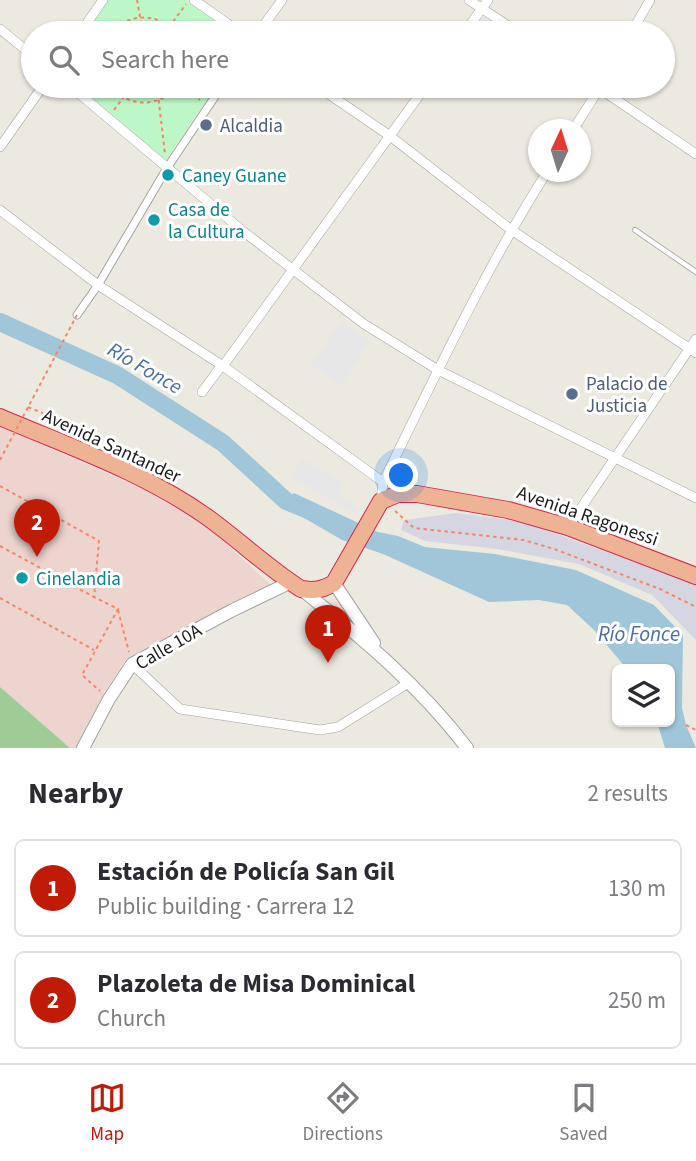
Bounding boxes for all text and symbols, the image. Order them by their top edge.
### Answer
search box [21,21,675,98]
icon: search [45,41,83,79]
text: Search here [101,41,229,78]
place label: Alcaldia [220,113,283,140]
marker: Alcaldia [198,117,214,133]
north arrow [528,119,591,182]
place label: Caney Guane [182,163,286,190]
marker: Caney Guane [160,167,176,183]
place label: Casa de la Cultura [168,197,245,246]
marker: Casa de la Cultura [146,212,162,228]
water label: Río Fonce [102,334,188,402]
place label: Palacio de Justicia [586,371,667,420]
marker: Palacio de Justicia [564,386,580,402]
street label: Avenida Santander [38,402,185,490]
your location [384,458,418,492]
street label: Avenida Ragonessi [513,480,662,553]
pin: 2 [14,499,60,557]
place label: Cinelandia [36,566,121,593]
marker: Cinelandia [14,570,30,586]
pin: 1 [305,605,351,663]
street label: Calle 10A [131,617,208,677]
water label: Río Fonce [598,619,680,649]
map controls [612,664,675,727]
button: layers [612,664,675,727]
text: Nearby [28,772,123,815]
text: 2 results [588,777,668,810]
text: Estación de Policía San Gil [97,853,394,890]
text: 1 [47,872,59,905]
text: 130 m [608,872,666,905]
text: Public building · Carrera 12 [97,890,355,923]
text: Plazoleta de Misa Dominical [97,965,415,1002]
text: 2 [47,984,59,1017]
text: 250 m [608,984,666,1017]
text: Church [97,1002,166,1035]
tab: Map [88,1079,126,1148]
tab: Directions [303,1079,383,1148]
tab: Saved [559,1079,608,1148]

